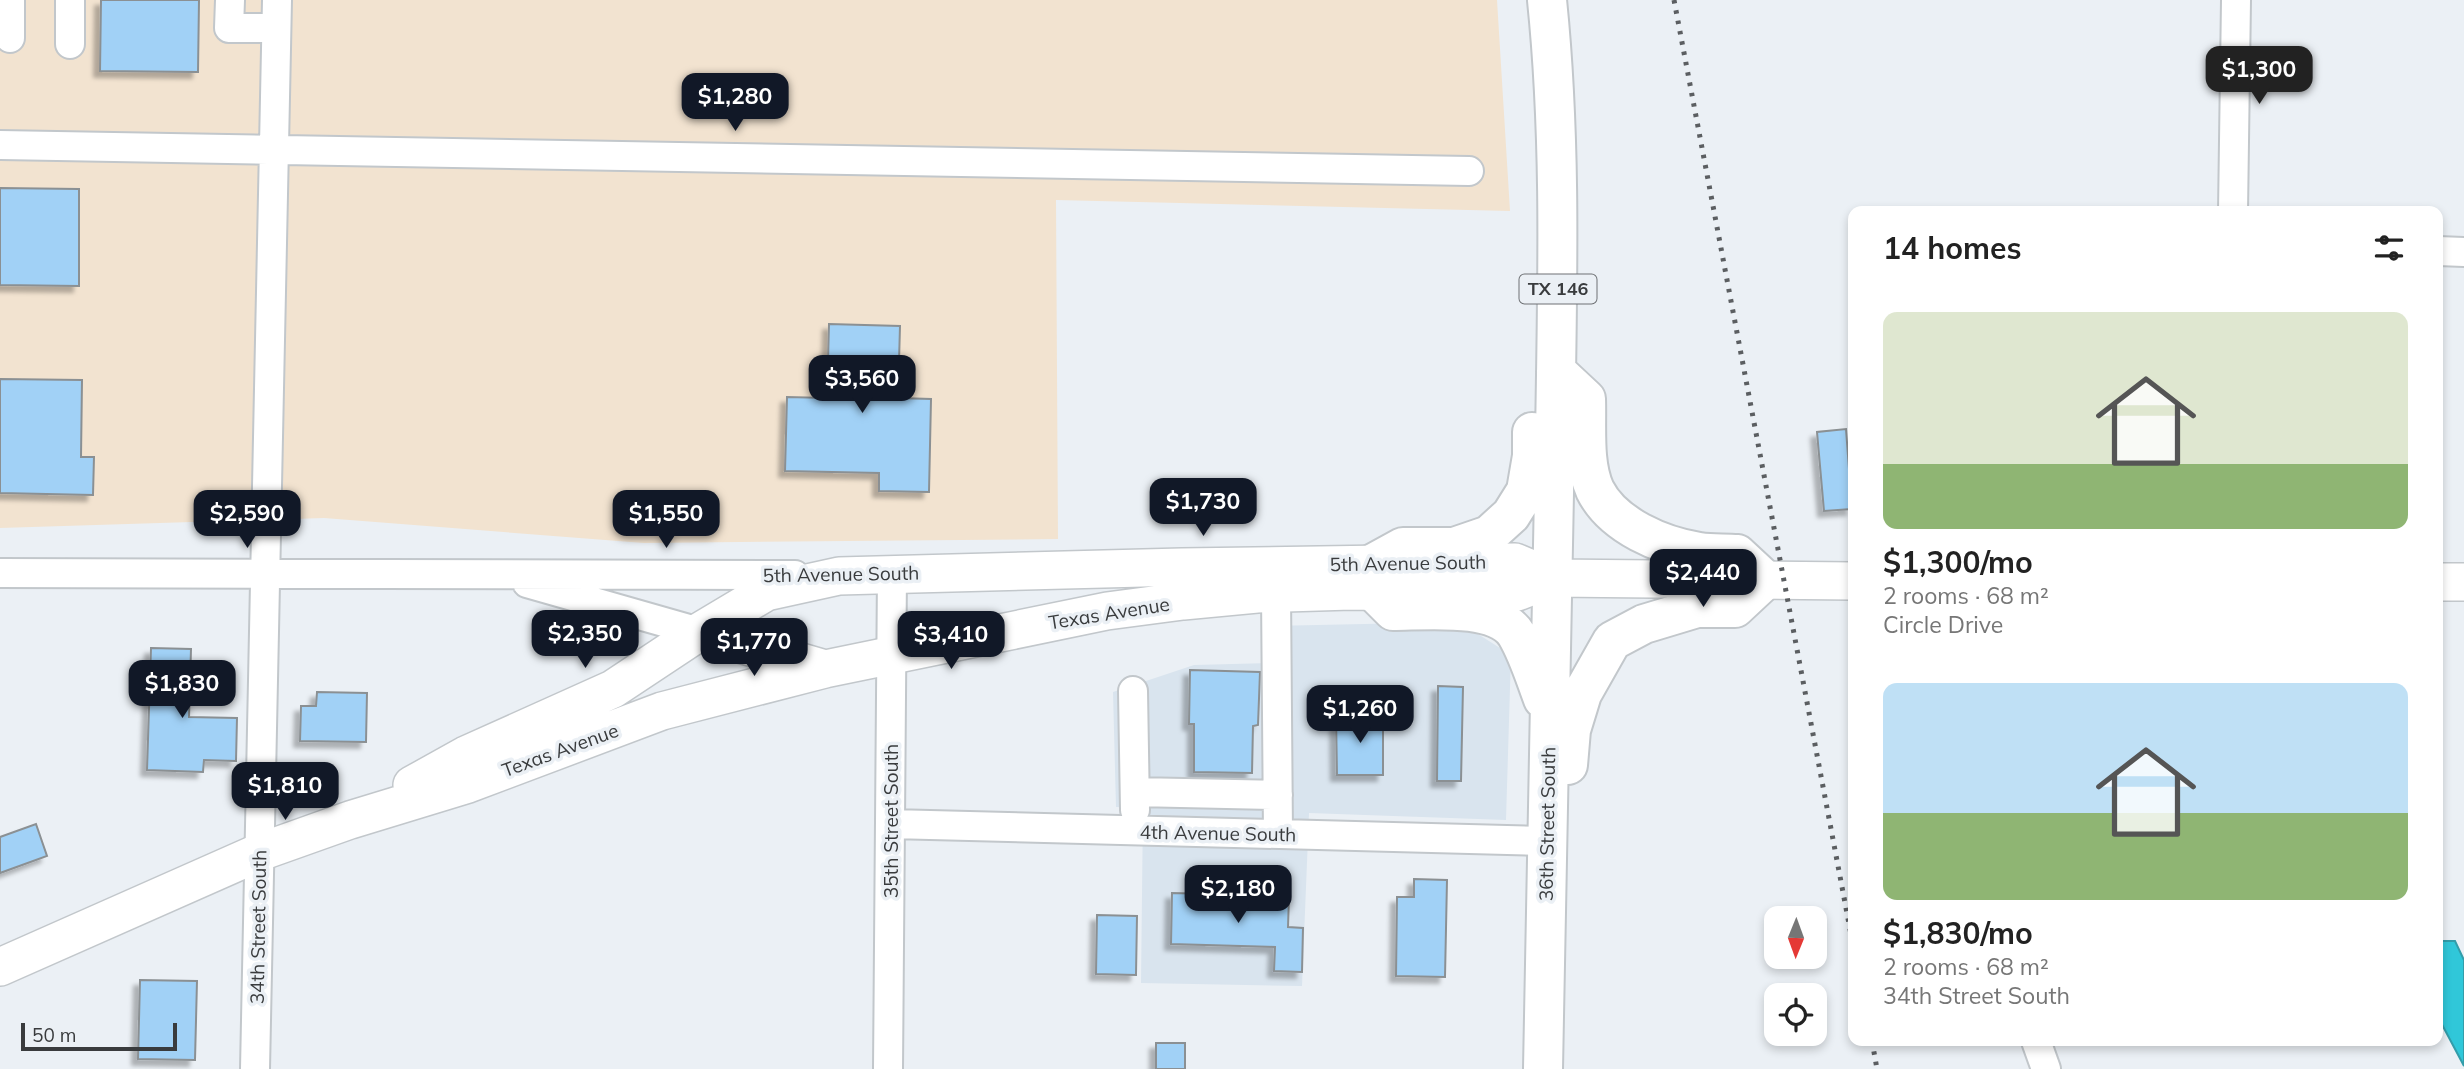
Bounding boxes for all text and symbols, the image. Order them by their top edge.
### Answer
pin: $1,300 [2202,46,2316,106]
text: $1,300 [2222,54,2296,83]
pin: $1,280 [678,74,792,133]
text: $1,280 [698,81,772,110]
text: 14 homes [1883,229,2022,267]
icon: filters [2370,229,2408,267]
road number: TX 146 [1520,274,1596,304]
pin: $3,560 [805,356,919,415]
icon: home [2083,358,2209,484]
text: $3,560 [825,363,899,392]
pin: $1,730 [1146,478,1260,538]
text: $1,730 [1166,486,1240,515]
pin: $2,590 [190,490,304,550]
pin: $1,550 [609,490,723,550]
text: $2,590 [210,498,284,527]
text: $1,550 [629,498,703,527]
text: $1,300/mo [1883,543,2033,581]
street label: 5th Avenue South [1329,550,1487,576]
pin: $2,440 [1646,550,1760,609]
text: $2,440 [1666,557,1740,586]
street label: 5th Avenue South [762,561,920,587]
text: 2 rooms · 68 m² [1883,581,2049,610]
street label: Texas Avenue [1047,592,1171,634]
pin: $2,350 [528,610,642,670]
text: Circle Drive [1883,610,2003,639]
pin: $3,410 [894,612,1008,671]
text: $2,350 [548,618,622,647]
pin: $1,770 [697,618,811,678]
text: $3,410 [914,619,988,648]
text: $1,770 [717,626,791,655]
pin: $1,830 [125,660,239,720]
text: $1,830 [145,668,219,697]
pin: $1,260 [1303,686,1417,745]
text: $1,260 [1323,693,1397,722]
street label: Texas Avenue [498,718,622,782]
icon: home [2083,729,2209,855]
street label: 35th Street South [879,744,903,898]
street label: 36th Street South [1534,747,1560,901]
pin: $1,810 [228,762,342,822]
text: $1,810 [248,770,322,799]
street label: 4th Avenue South [1139,820,1297,846]
street label: 34th Street South [245,850,271,1004]
pin: $2,180 [1181,866,1295,925]
text: $2,180 [1201,873,1275,902]
north arrow [1764,906,1827,970]
map controls [1764,906,1827,1046]
text: $1,830/mo [1883,914,2033,952]
text: 2 rooms · 68 m² [1883,952,2049,981]
text: 34th Street South [1883,981,2070,1010]
button: locate [1764,983,1827,1046]
scale bar [21,1020,177,1052]
text: 50 m [32,1023,76,1047]

